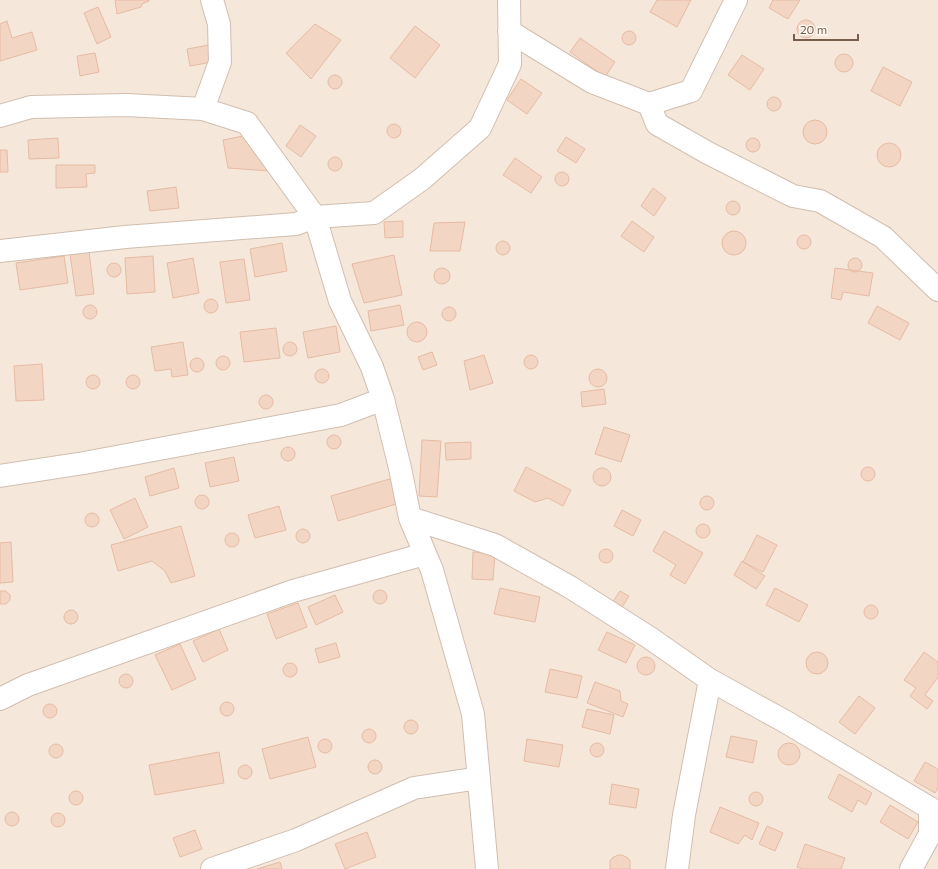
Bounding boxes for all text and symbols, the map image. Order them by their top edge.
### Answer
scale bar [794,16,858,42]
text: 20 m [800,22,827,36]

